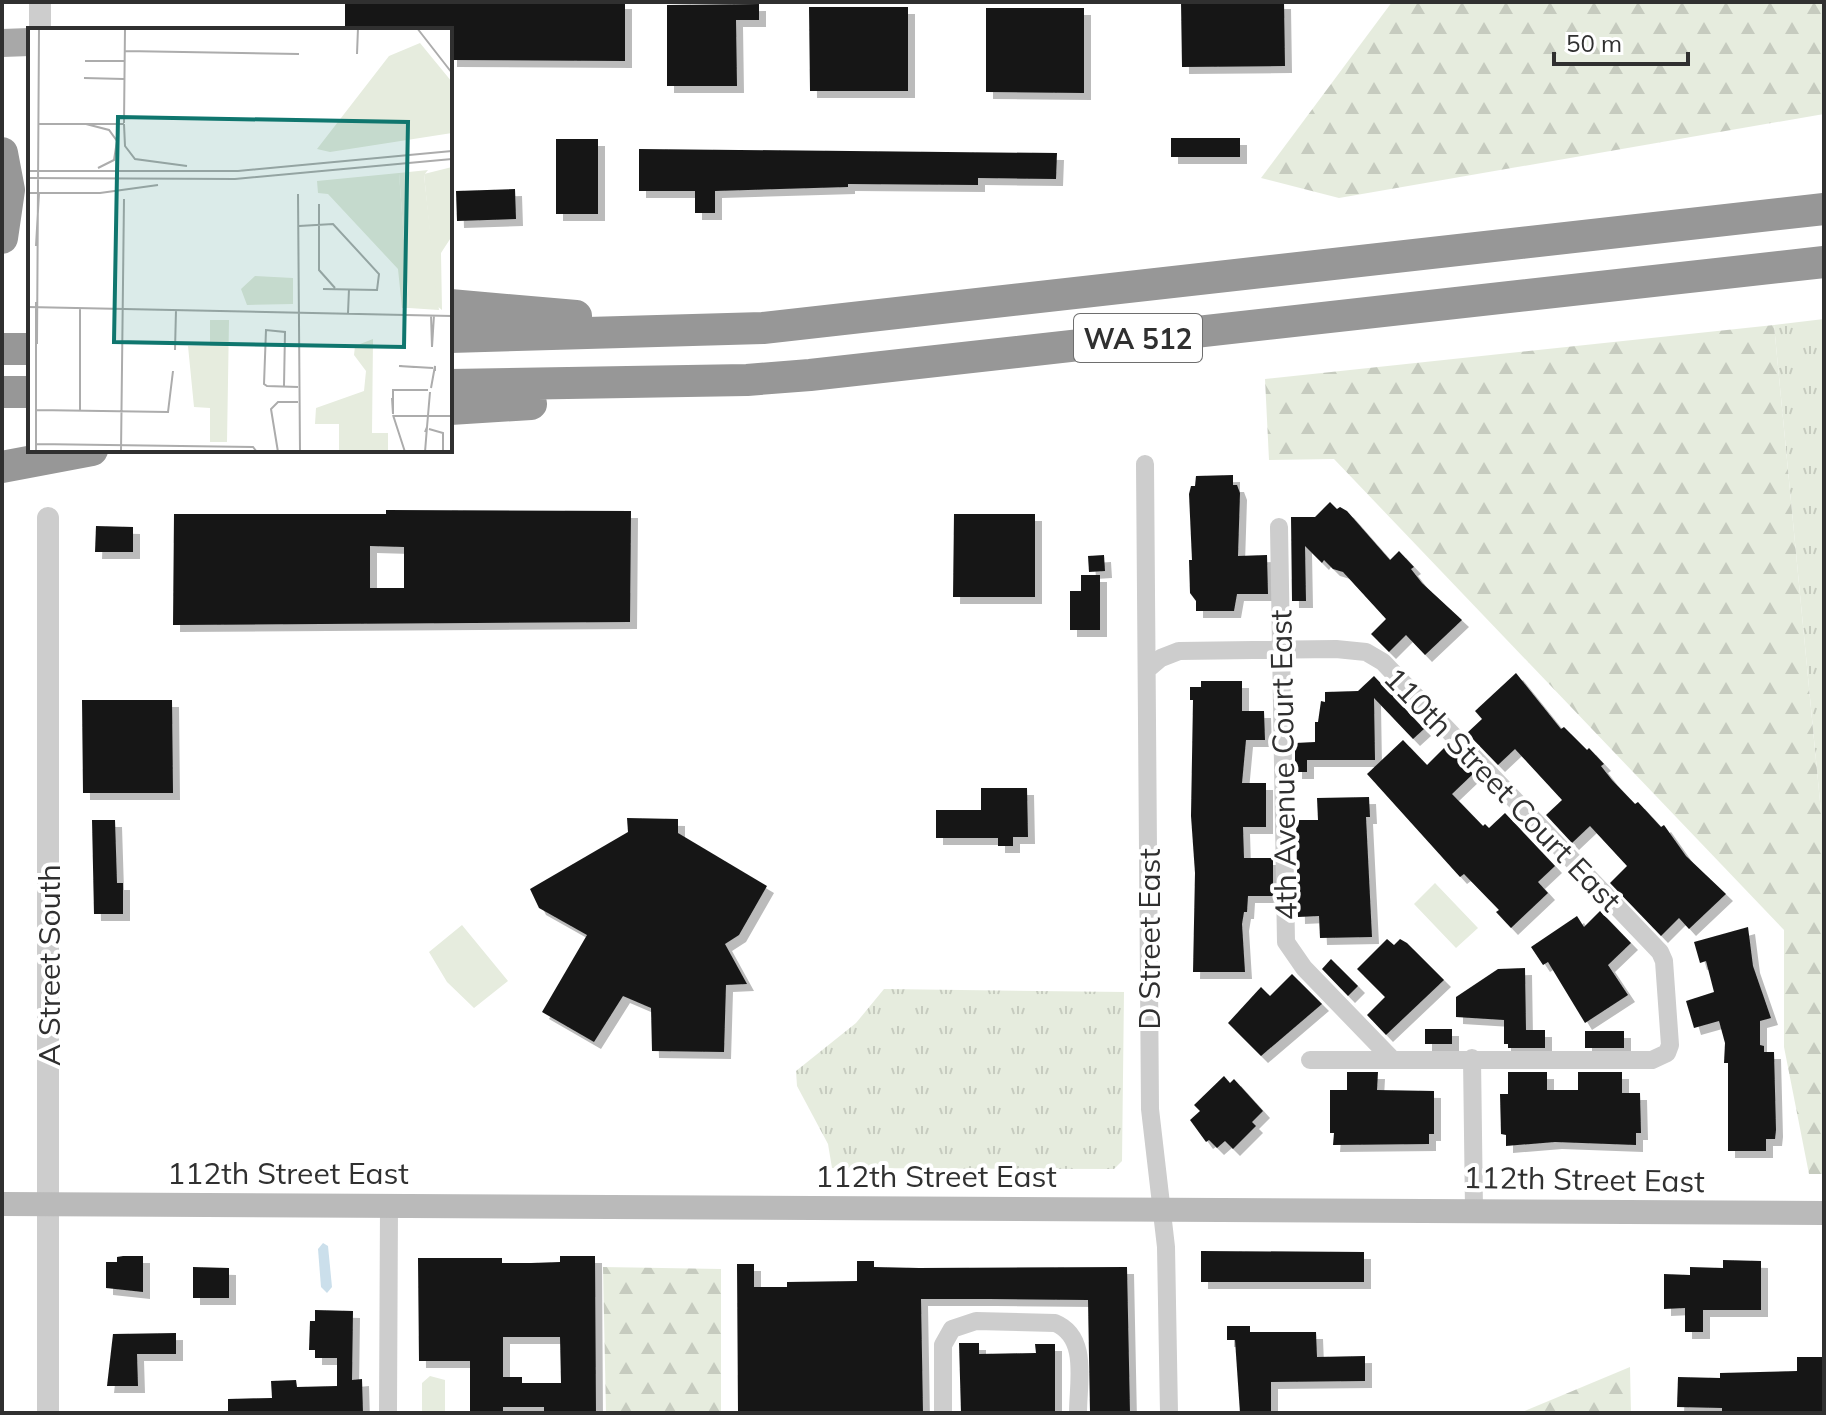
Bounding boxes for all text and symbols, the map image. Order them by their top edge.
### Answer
scale bar [1554,16,1688,66]
inset map [28,28,452,452]
text: 50 m [1566,28,1622,58]
road number: WA 512 [1074,314,1202,362]
street label: 4th Avenue Court East [1261,609,1305,921]
street label: 110th Street Court East [1376,659,1630,919]
street label: D Street East [1130,848,1168,1030]
street label: A Street South [30,864,68,1066]
street label: 112th Street East [167,1154,409,1192]
street label: 112th Street East [815,1157,1057,1195]
street label: 112th Street East [1463,1158,1705,1200]

